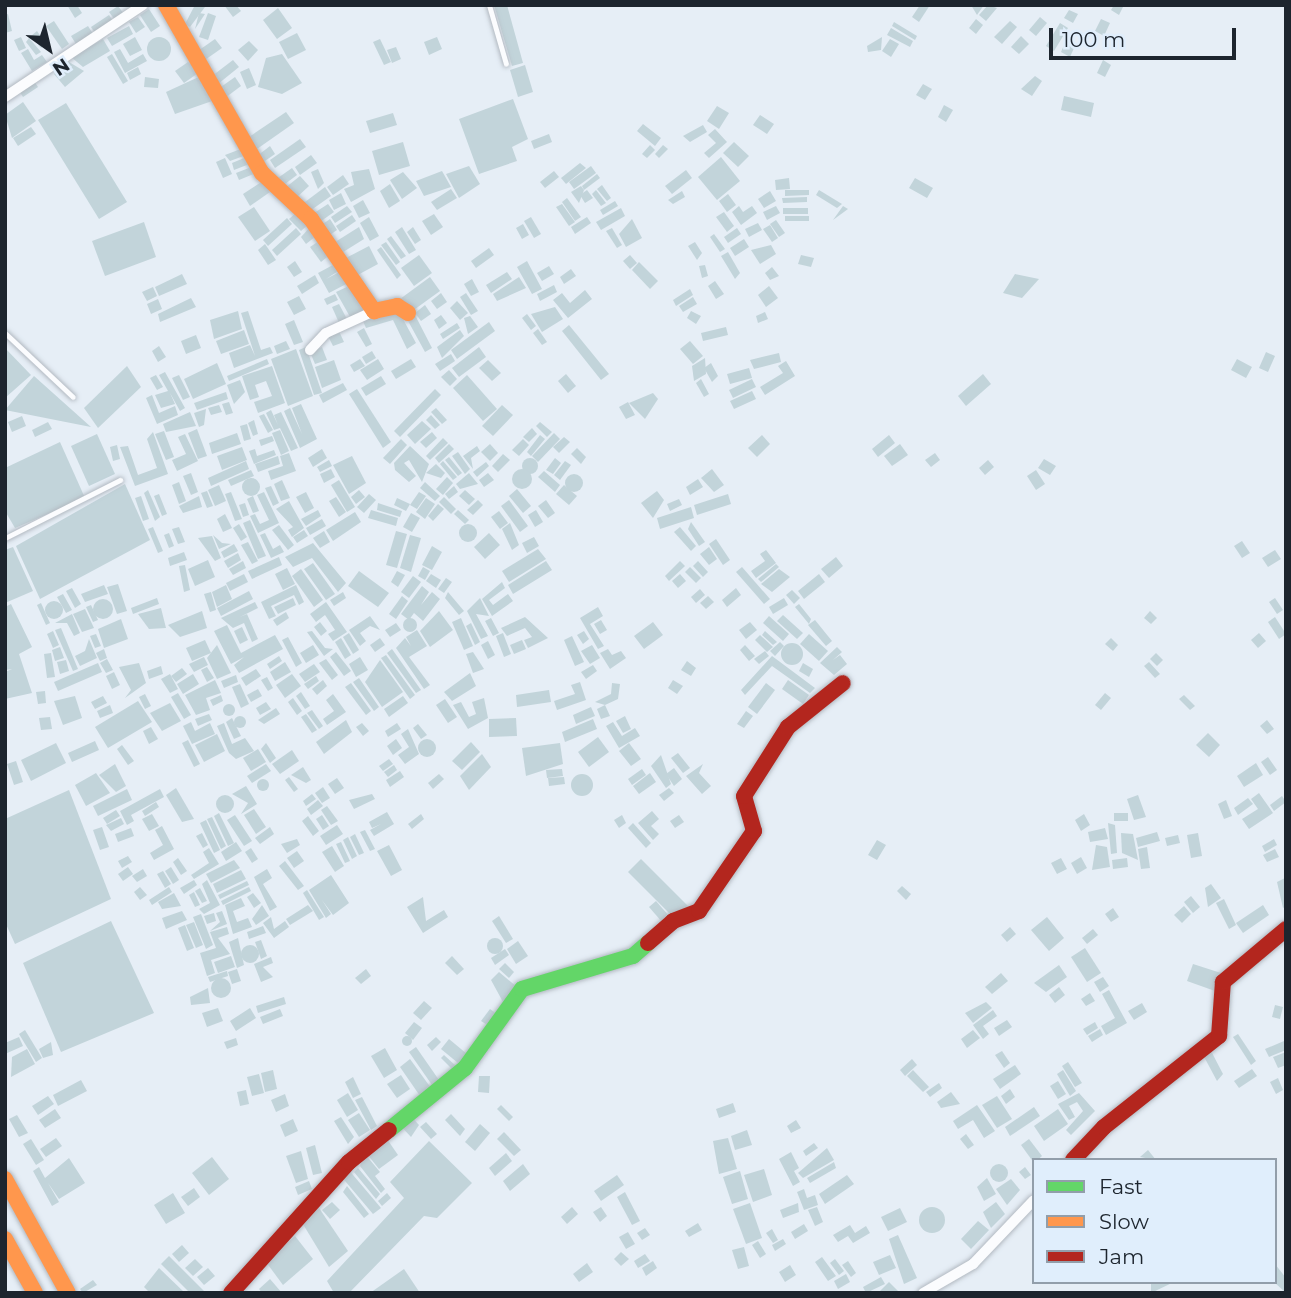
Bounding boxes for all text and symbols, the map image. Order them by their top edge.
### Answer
north arrow [14,14,84,84]
scale bar [1053,14,1240,58]
text: 100 m [1062,27,1125,52]
text: N [48,53,74,81]
legend [1032,1158,1277,1284]
text: Fast [1099,1174,1143,1199]
text: Slow [1099,1209,1149,1234]
text: Jam [1099,1244,1144,1269]

